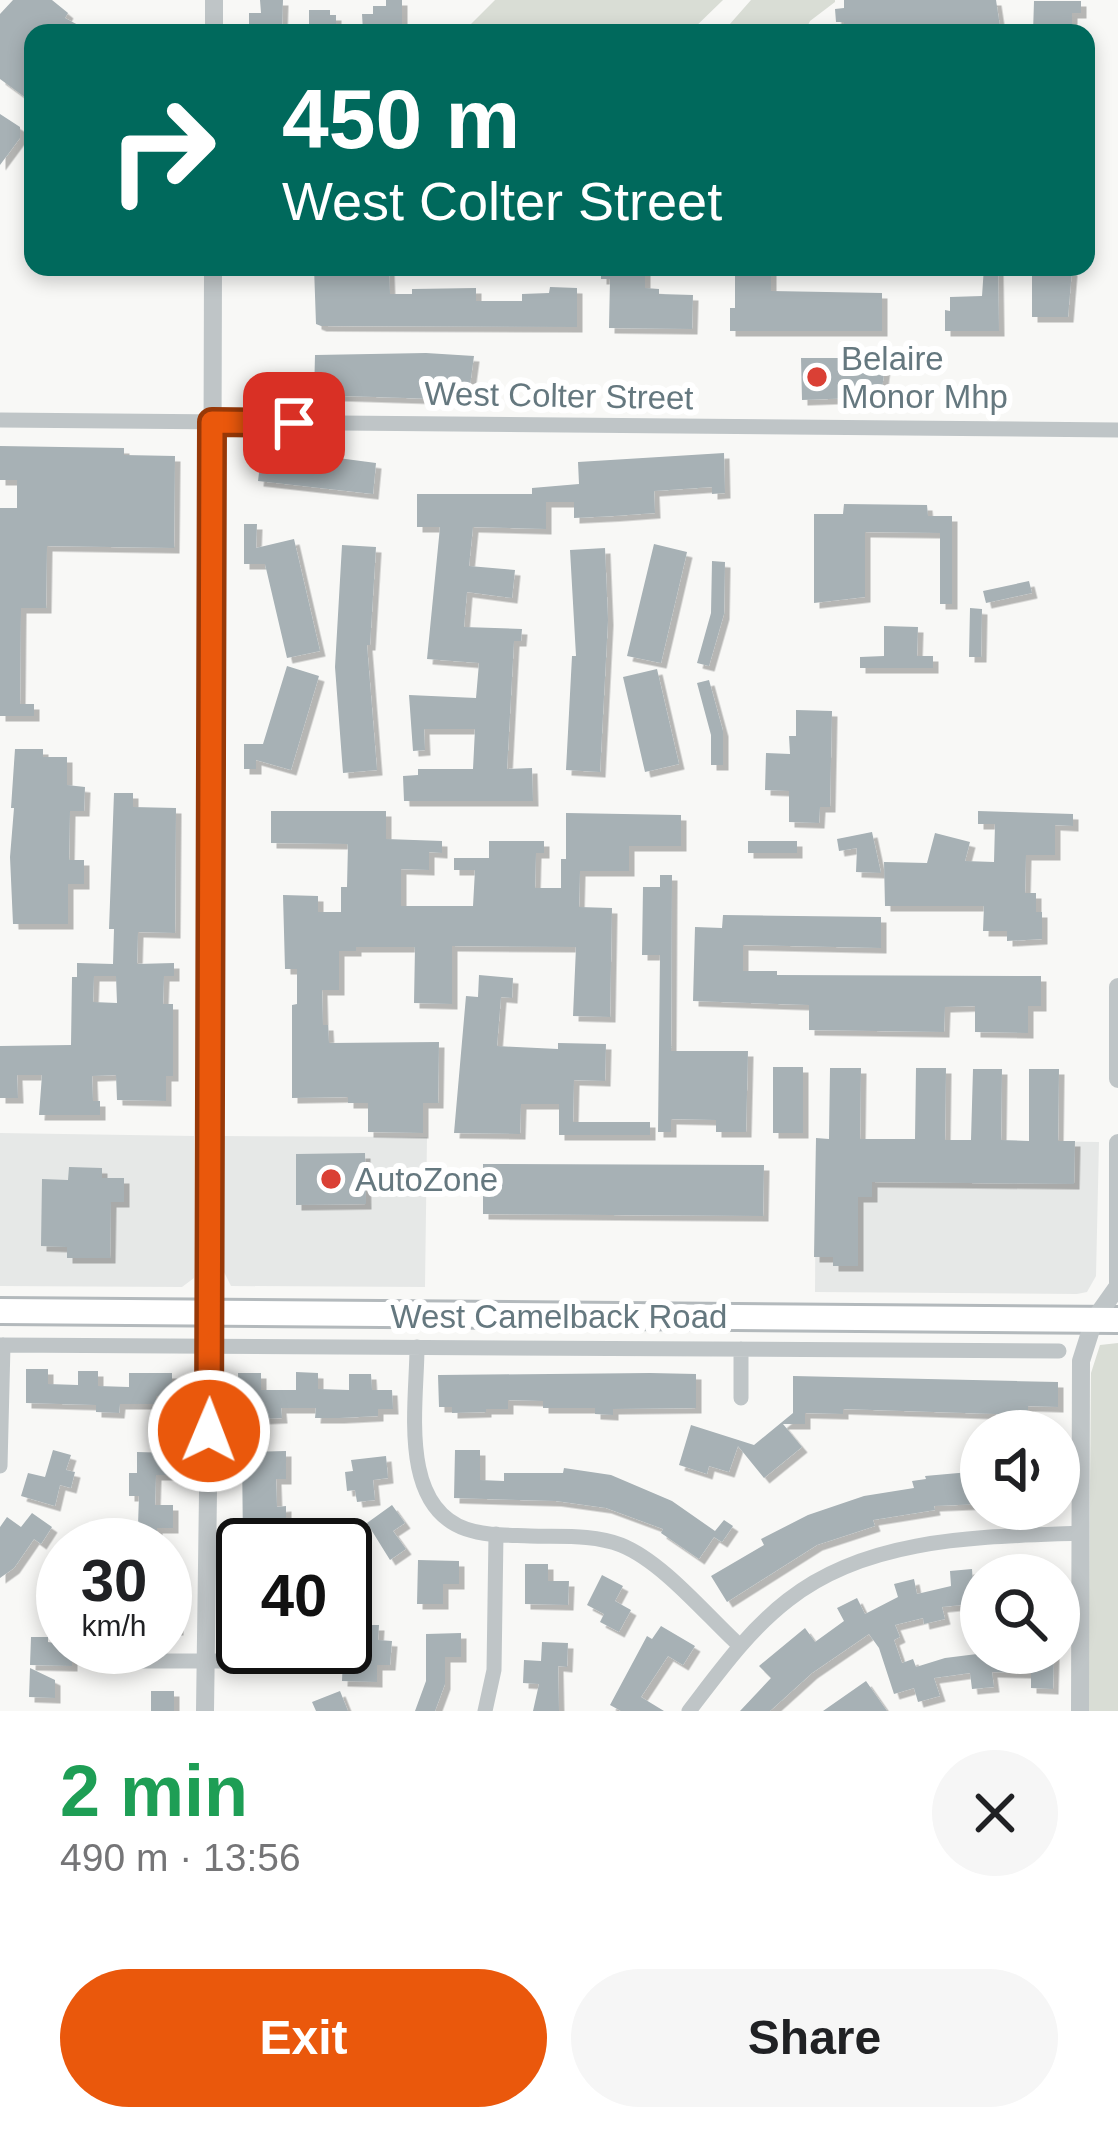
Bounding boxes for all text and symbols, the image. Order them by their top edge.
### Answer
icon: right [84,72,240,228]
text: 450 m [282,72,520,166]
text: West Colter Street [282,171,722,231]
place label: Belaire Monor Mhp [841,340,1008,415]
marker: Belaire Monor Mhp [804,364,830,390]
pin [243,372,345,474]
street label: West Colter Street [424,375,694,416]
icon: arrive [261,390,327,456]
place label: AutoZone [355,1161,498,1198]
marker: AutoZone [318,1166,344,1192]
street label: West Camelback Road [391,1298,727,1335]
position arrow [146,1368,272,1494]
map controls [960,1410,1080,1674]
button: sound [960,1410,1080,1530]
speed limit sign: 40 [216,1518,372,1674]
text: 30 [81,1547,147,1614]
button: search [960,1554,1080,1674]
text: km/h [81,1609,147,1642]
button: close [932,1750,1058,1876]
text: 2 min [60,1751,248,1831]
text: 490 m · 13:56 [60,1836,301,1879]
button: Exit [60,1969,547,2107]
button: Share [571,1969,1058,2107]

